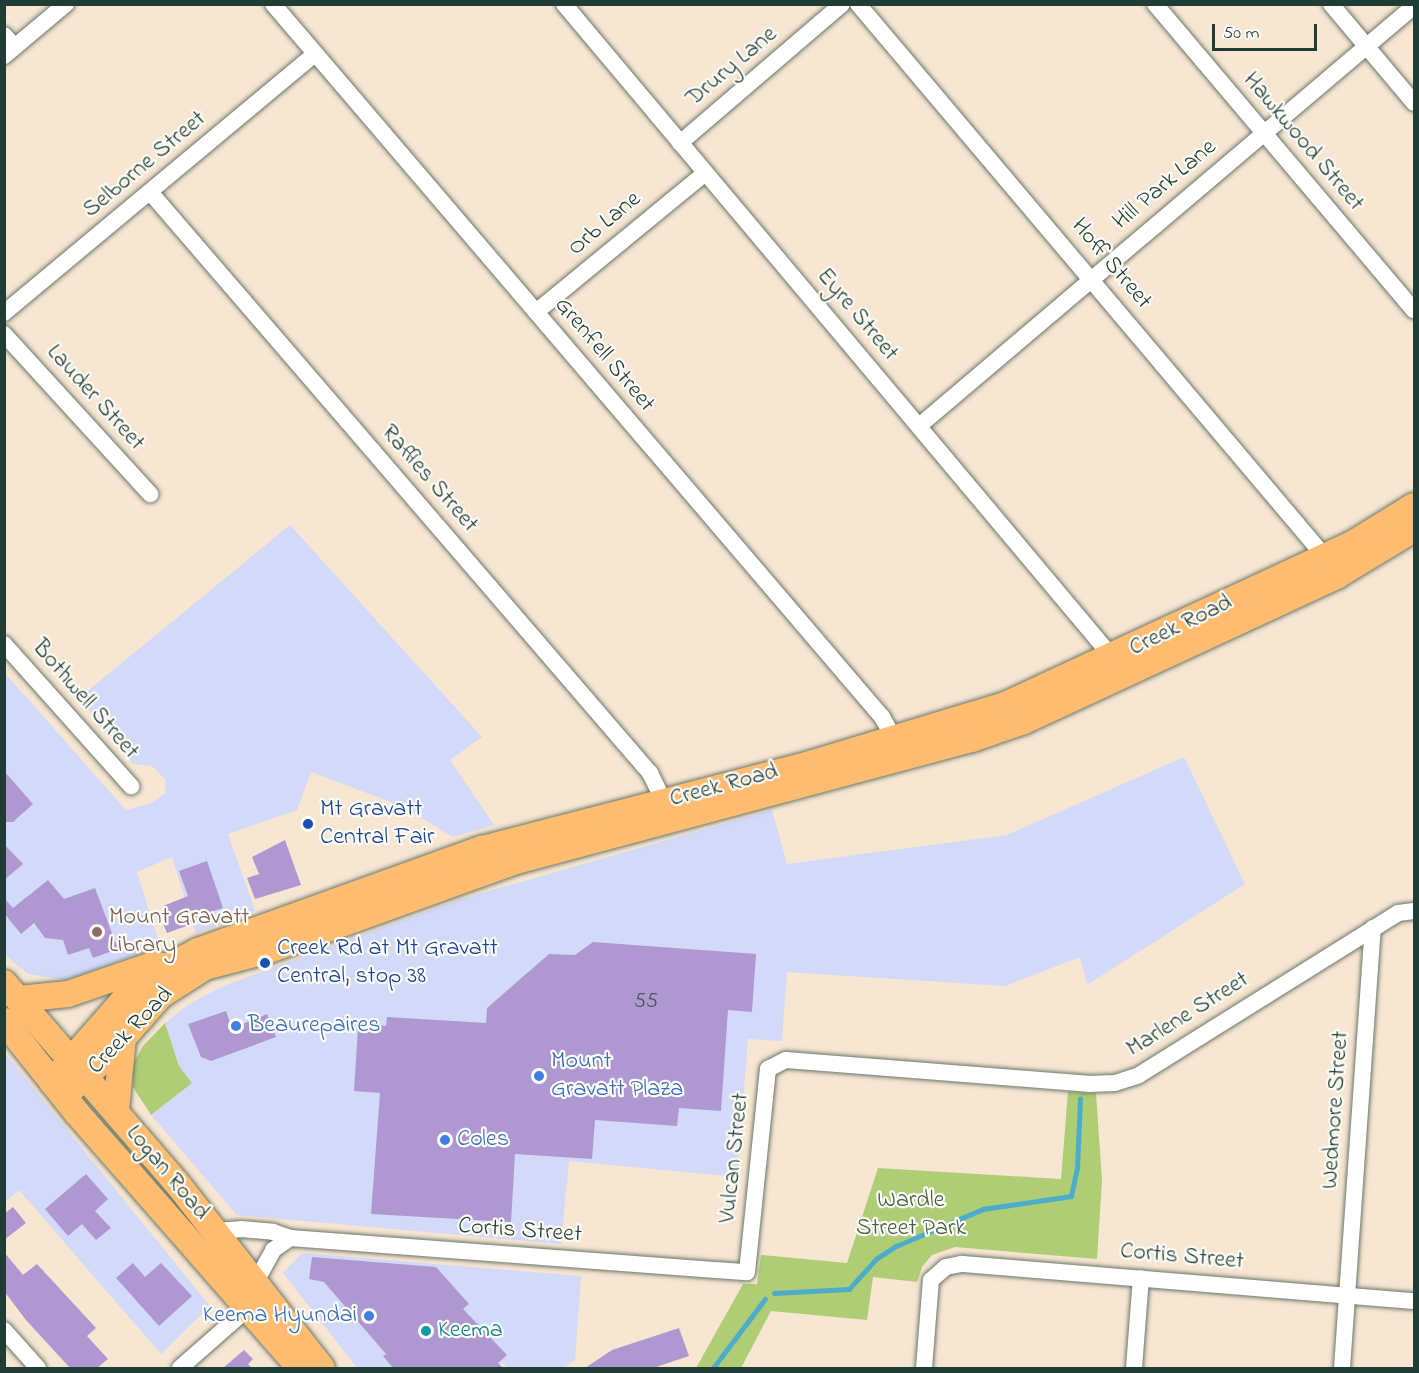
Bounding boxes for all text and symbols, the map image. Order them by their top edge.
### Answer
scale bar [1215,12,1320,50]
street label: Drury Lane [681,21,783,113]
text: 50 m [1223,21,1260,47]
street label: Hawkwood Street [1236,66,1370,218]
street label: Selborne Street [78,105,212,225]
street label: Hill Park Lane [1107,133,1223,237]
street label: Orb Lane [563,185,647,263]
street label: Hoff Street [1065,213,1157,315]
street label: Eyre Street [810,263,904,367]
street label: Grenfell Street [547,292,661,418]
street label: Lauder Street [40,339,150,457]
street label: Raffles Street [374,419,484,539]
street label: Creek Road [1125,589,1237,663]
street label: Bothwell Street [25,634,145,766]
street label: Creek Road [667,758,781,814]
place label: Mt Gravatt Central Fair [320,796,435,852]
marker: Mt Gravatt Central Fair [301,817,315,831]
place label: Mount Gravatt Library [109,904,249,960]
marker: Mount Gravatt Library [90,925,104,939]
place label: Creek Rd at Mt Gravatt Central, stop 38 [277,935,498,991]
marker: Creek Rd at Mt Gravatt Central, stop 38 [258,956,272,970]
street label: Marlene Street [1122,966,1254,1064]
street label: Creek Road [82,981,180,1081]
house number: 55 [634,989,658,1015]
place label: Beaurepaires [248,1012,380,1040]
marker: Beaurepaires [229,1019,243,1033]
street label: Wedmore Street [1316,1030,1356,1190]
place label: Mount Gravatt Plaza [551,1048,683,1104]
marker: Mount Gravatt Plaza [532,1069,546,1083]
street label: Vulcan Street [714,1091,756,1225]
street label: Logan Road [119,1120,215,1226]
place label: Coles [457,1126,509,1154]
marker: Coles [438,1133,452,1147]
park label: Wardle Street Park [856,1187,966,1243]
street label: Cortis Street [457,1212,583,1250]
street label: Cortis Street [1119,1237,1245,1277]
place label: Keema Hyundai [203,1302,357,1330]
marker: Keema Hyundai [362,1309,376,1323]
place label: Keema [438,1317,503,1345]
marker: Keema [419,1324,433,1338]

